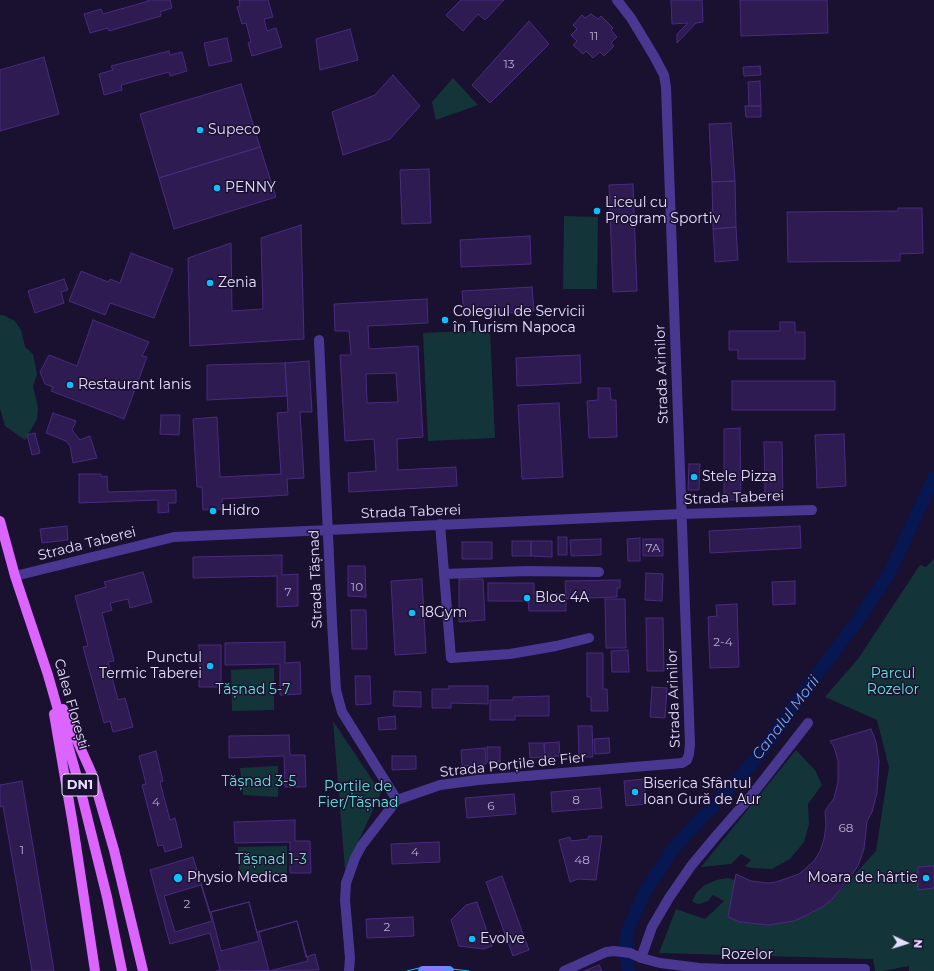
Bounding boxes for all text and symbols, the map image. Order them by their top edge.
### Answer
house number: 11 [590,29,598,43]
house number: 13 [503,57,515,71]
place label: Supeco [208,122,261,138]
marker: Supeco [195,125,205,135]
place label: PENNY [225,180,276,196]
marker: PENNY [212,183,222,193]
place label: Liceul cu Program Sportiv [605,195,720,228]
marker: Liceul cu Program Sportiv [592,206,602,216]
place label: Zenia [218,275,257,291]
marker: Zenia [205,278,215,288]
place label: Colegiul de Servicii în Turism Napoca [453,304,585,336]
marker: Colegiul de Servicii în Turism Napoca [440,315,450,325]
street label: Strada Arinilor [652,324,672,424]
place label: Restaurant Ianis [78,377,191,393]
marker: Restaurant Ianis [65,380,75,390]
place label: Stele Pizza [702,469,777,485]
marker: Stele Pizza [689,472,699,482]
street label: Strada Taberei [683,488,785,508]
street label: Strada Taberei [360,502,462,522]
place label: Hidro [221,503,260,519]
marker: Hidro [208,506,218,516]
street label: Strada Taberei [36,524,138,564]
street label: Strada Tășnad [306,529,326,629]
house number: 7A [646,541,660,555]
house number: 10 [351,580,363,594]
house number: 7 [284,585,292,599]
place label: Bloc 4A [535,590,589,606]
marker: Bloc 4A [522,593,532,603]
place label: 18Gym [420,605,467,621]
marker: 18Gym [407,608,417,618]
house number: 2-4 [713,635,733,649]
street label: Strada Arinilor [664,648,684,748]
place label: Punctul Termic Taberei [99,650,202,682]
street label: Calea Florești [50,657,92,751]
marker: Punctul Termic Taberei [205,661,215,671]
park label: Parcul Rozelor [867,666,919,698]
water label: Canalul Morii [749,672,823,764]
park label: Tășnad 5-7 [216,682,290,698]
street label: Strada Porțile de Fier [439,749,587,781]
road number: DN1 [62,774,98,796]
park label: Tășnad 3-5 [222,774,296,790]
place label: Biserica Sfântul Ioan Gură de Aur [643,776,761,808]
park label: Porțile de Fier/Tășnad [317,779,399,812]
marker: Biserica Sfântul Ioan Gură de Aur [630,787,640,797]
house number: 8 [572,793,580,807]
house number: 4 [152,795,160,809]
house number: 6 [487,799,495,813]
house number: 68 [839,821,853,835]
house number: 1 [20,843,24,857]
house number: 4 [411,845,419,859]
park label: Tășnad 1-3 [235,852,307,868]
house number: 48 [574,853,590,867]
place label: Physio Medica [187,870,288,886]
place label: Moara de hârtie [808,870,918,886]
marker: Physio Medica [172,872,184,884]
marker: Moara de hârtie [921,873,931,883]
house number: 2 [184,897,190,911]
house number: 2 [384,920,390,934]
north arrow [886,923,926,963]
place label: Evolve [480,931,525,947]
marker: Evolve [467,934,477,944]
text: N [911,939,925,949]
street label: Rozelor [721,947,773,963]

